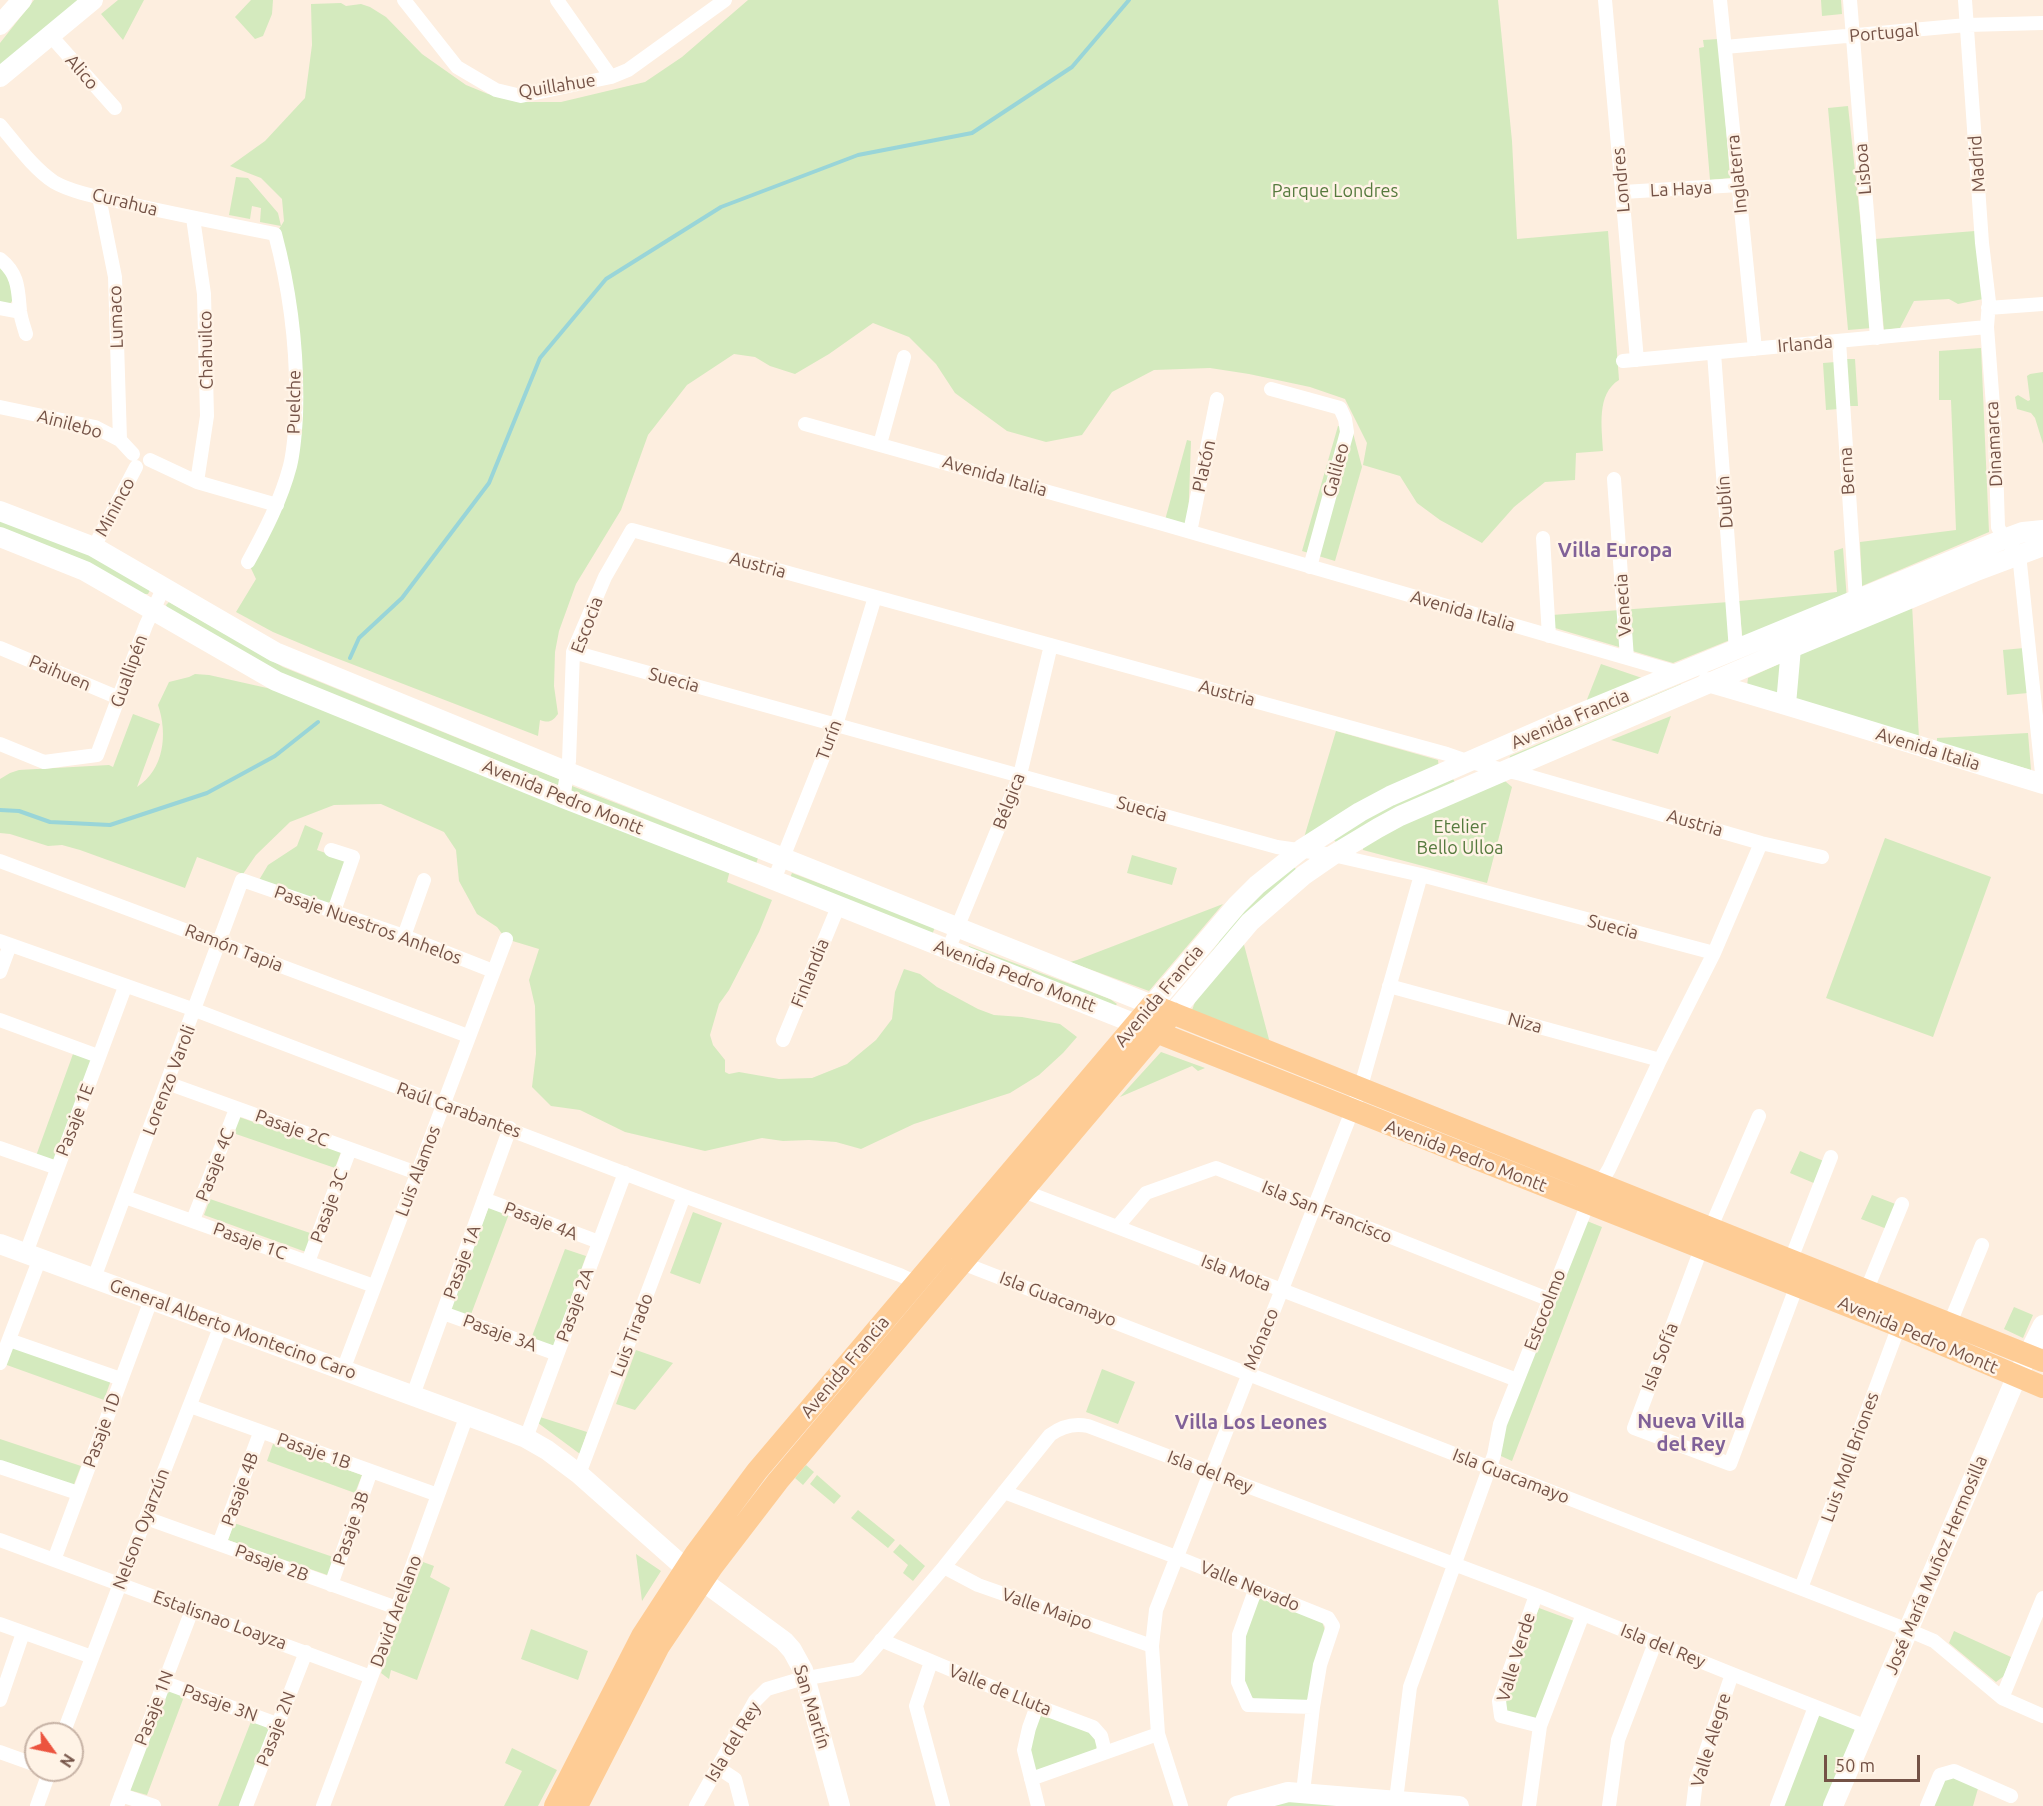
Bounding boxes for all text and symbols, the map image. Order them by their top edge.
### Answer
street label: Portugal [1848,19,1920,47]
street label: Alico [61,50,103,94]
street label: Quillahue [517,69,597,103]
street label: Inglaterra [1722,134,1752,214]
street label: Madrid [1964,135,1990,193]
street label: Lisboa [1850,142,1876,196]
street label: Londres [1607,147,1635,213]
street label: La Haya [1649,177,1713,201]
park label: Parque Londres [1272,180,1398,202]
street label: Curahua [90,183,160,221]
street label: Lumaco [104,285,128,349]
street label: Chahuilco [195,310,217,390]
street label: Irlanda [1776,331,1834,357]
street label: Puelche [283,370,305,434]
street label: Dinamarca [1981,401,2007,487]
street label: Ainilebo [35,405,105,443]
street label: Platón [1188,438,1220,494]
street label: Galileo [1318,440,1354,500]
street label: Berna [1835,446,1859,496]
street label: Avenida Italia [940,451,1050,501]
street label: Mininco [90,474,140,540]
street label: Dublín [1712,475,1738,529]
district label: Villa Europa [1558,538,1672,562]
street label: Austria [728,547,788,583]
street label: Venecia [1610,573,1636,637]
street label: Avenida Italia [1408,586,1518,636]
street label: Escocia [566,594,608,656]
street label: Guallipén [106,632,152,710]
street label: Paihuen [26,650,94,696]
street label: Suecia [646,663,702,697]
street label: Austria [1197,675,1257,711]
street label: Avenida Francia [1508,684,1632,754]
street label: Turín [812,717,846,763]
street label: Avenida Italia [1873,723,1983,775]
street label: Avenida Pedro Montt [479,755,647,839]
street label: Bélgica [988,770,1030,832]
street label: Suecia [1114,792,1170,826]
street label: Austria [1664,805,1726,841]
park label: Etelier Bello Ulloa [1417,816,1503,858]
street label: Pasaje Nuestros Anhelos [271,881,465,969]
street label: Suecia [1585,910,1641,944]
street label: Ramón Tapia [182,919,286,977]
street label: Finlandia [786,935,834,1011]
street label: Avenida Pedro Montt [931,935,1099,1017]
street label: Avenida Francia [1110,941,1208,1051]
street label: Niza [1505,1008,1545,1038]
street label: Lorenzo Varoli [138,1022,200,1138]
street label: Raúl Carabantes [394,1077,524,1143]
street label: Pasaje 1E [51,1081,99,1159]
street label: Pasaje 2C [252,1105,332,1151]
street label: Avenida Pedro Montt [1382,1115,1550,1197]
street label: Luis Alamos [391,1123,445,1219]
street label: Pasaje 4C [191,1125,239,1205]
street label: Pasaje 3C [306,1166,352,1246]
street label: Isla San Francisco [1259,1176,1395,1248]
street label: Pasaje 4A [501,1197,581,1245]
street label: Pasaje 1C [210,1218,290,1264]
street label: Pasaje 1A [439,1222,485,1302]
street label: Isla Mota [1198,1250,1274,1296]
street label: Pasaje 2A [552,1265,598,1345]
street label: Estocolmo [1520,1266,1570,1354]
street label: Isla Guacamayo [996,1267,1120,1331]
street label: General Alberto Montecino Caro [107,1274,359,1384]
street label: Luis Tirado [606,1290,658,1380]
street label: Avenida Pedro Montt [1835,1292,2001,1378]
street label: Mónaco [1239,1305,1283,1373]
street label: Pasaje 3A [460,1310,540,1356]
street label: Avenida Francia [796,1312,894,1422]
street label: Isla Sofía [1637,1320,1683,1394]
street label: Luis Moll Briones [1816,1389,1884,1525]
street label: Pasaje 1D [78,1390,126,1470]
district label: Nueva Villa del Rey [1637,1409,1745,1456]
district label: Villa Los Leones [1175,1410,1327,1434]
street label: Pasaje 1B [274,1428,354,1474]
street label: Isla Guacamayo [1449,1444,1573,1508]
street label: Isla del Rey [1164,1446,1256,1498]
street label: Pasaje 4B [217,1449,263,1529]
street label: José María Muñoz Hermosilla [1880,1452,1992,1678]
street label: Nelson Oyarzún [108,1465,174,1593]
street label: Pasaje 3B [328,1488,374,1568]
street label: Pasaje 2B [232,1540,312,1586]
street label: David Arellano [366,1552,426,1670]
street label: Valle Nevado [1197,1556,1303,1616]
street label: Valle Maipo [999,1583,1095,1635]
street label: Estalisnao Loayza [150,1586,290,1654]
street label: Valle Verde [1492,1610,1540,1704]
street label: Isla del Rey [1617,1619,1709,1673]
street label: Valle de Lluta [945,1660,1055,1720]
street label: San Martín [789,1662,835,1752]
street label: Pasaje 1N [130,1668,178,1748]
street label: Pasaje 3N [179,1679,261,1727]
street label: Pasaje 2N [252,1689,300,1769]
street label: Valle Alegre [1686,1690,1736,1790]
street label: Isla del Rey [701,1698,765,1786]
north arrow [24,1722,84,1782]
scale bar [1827,1743,1923,1781]
text: N [57,1751,78,1771]
text: 50 m [1835,1755,1875,1775]

